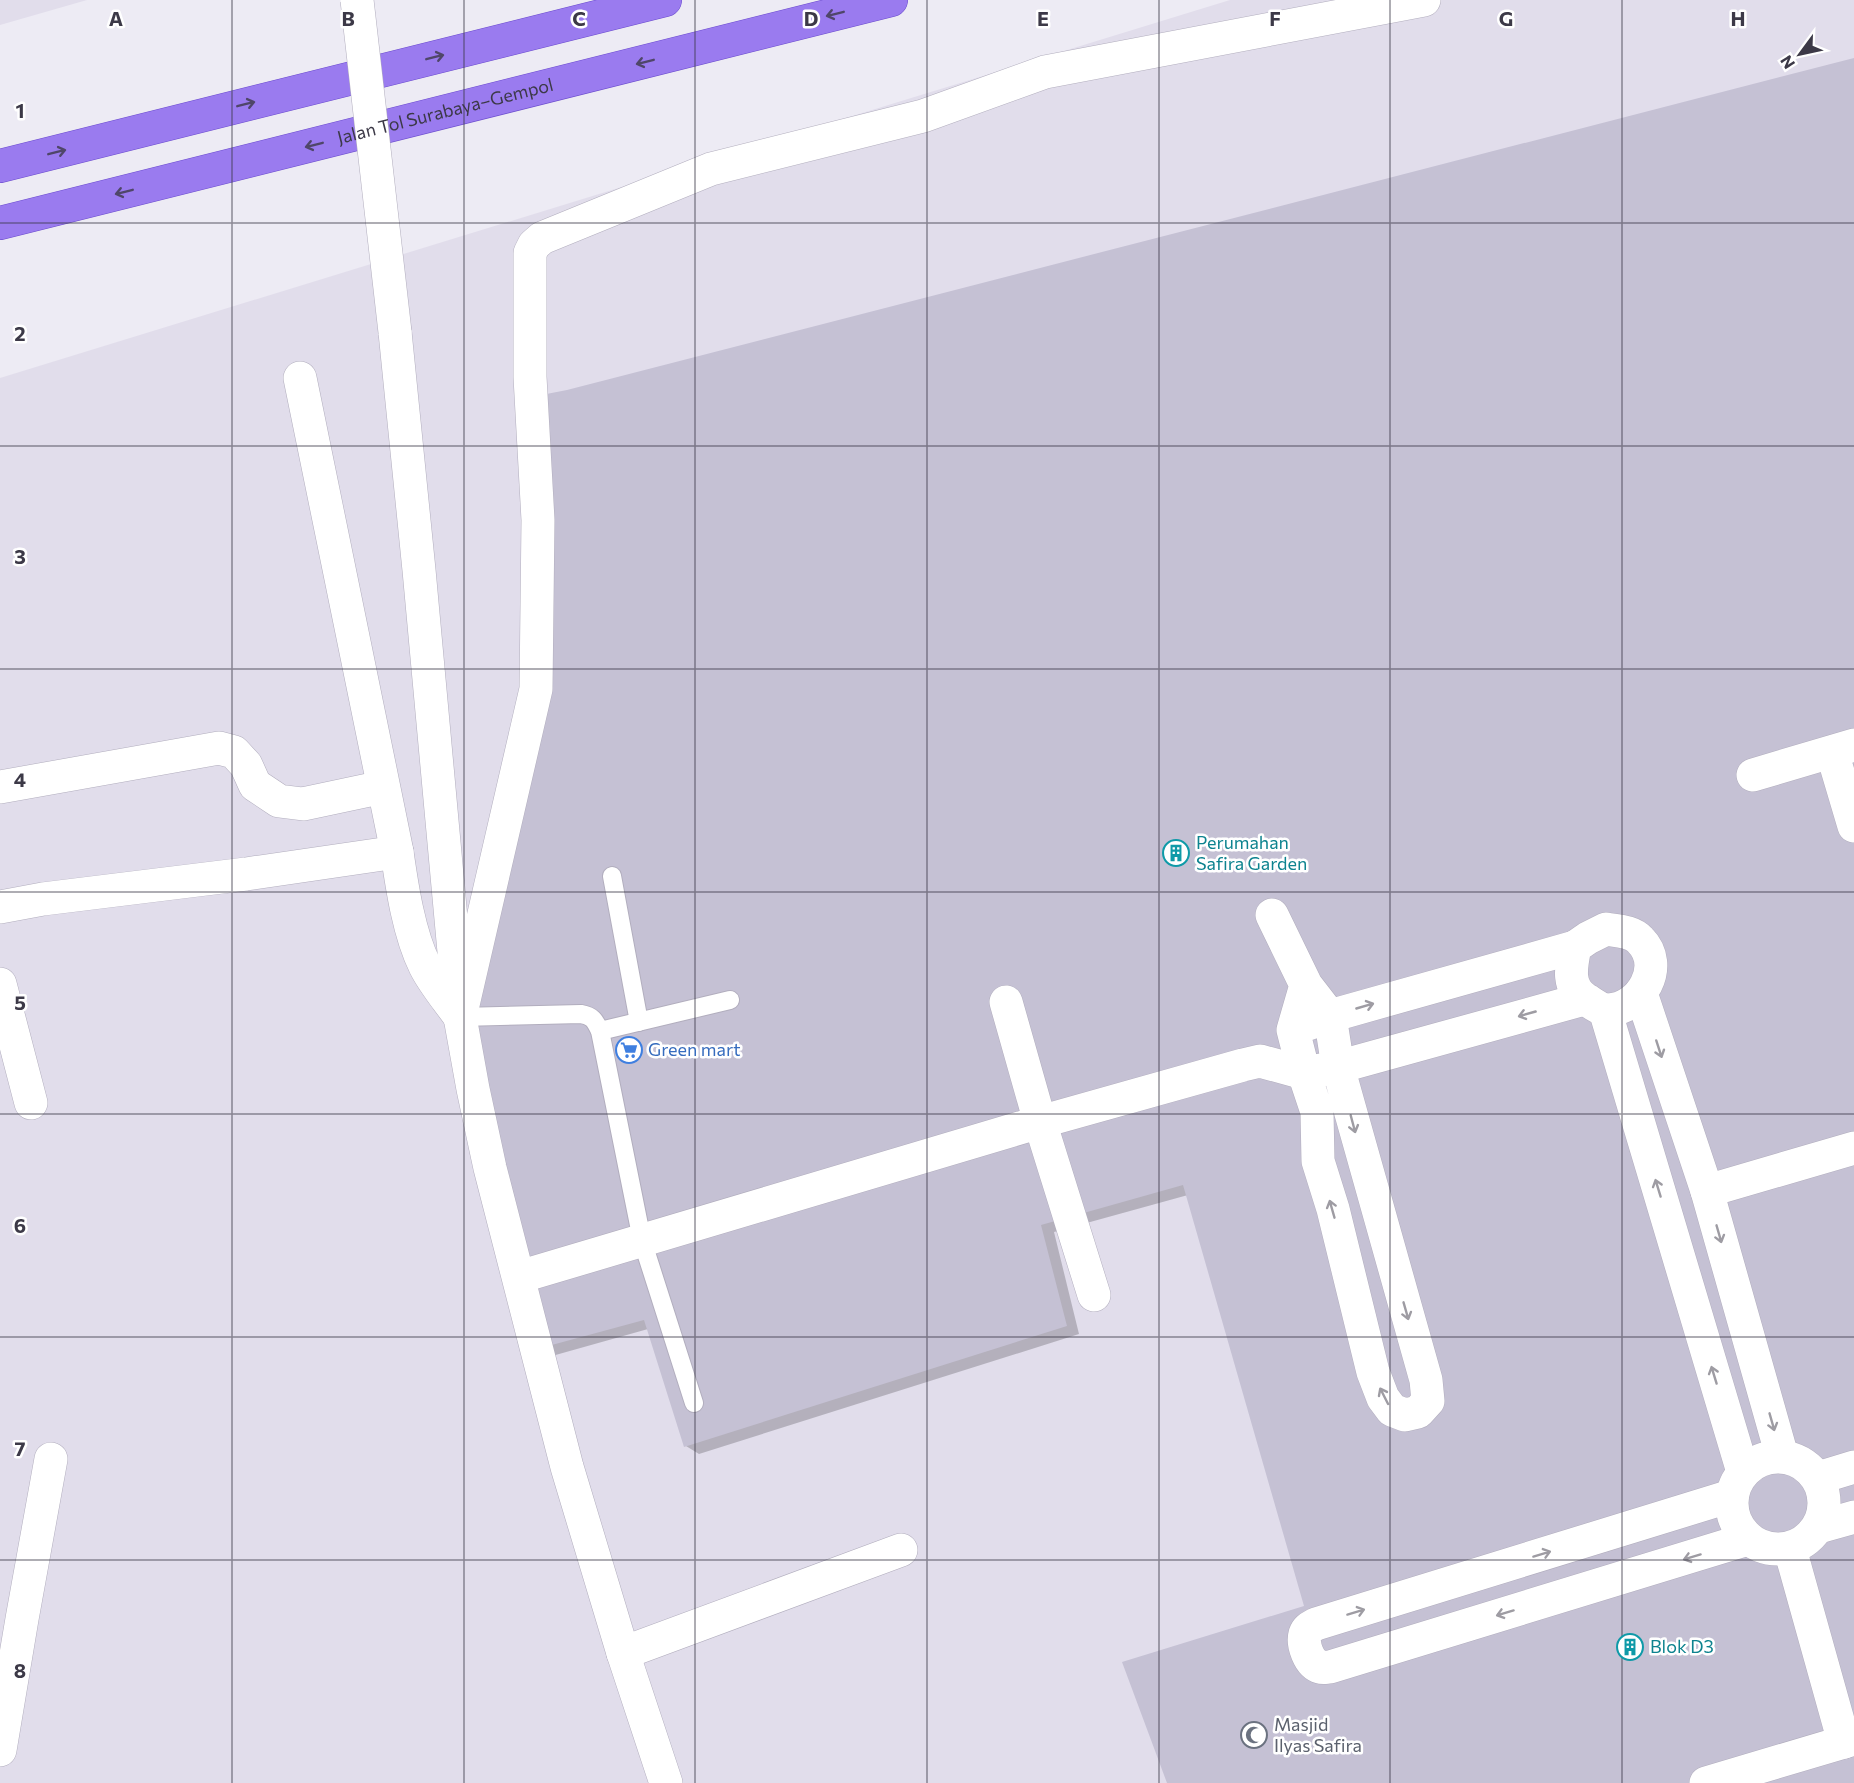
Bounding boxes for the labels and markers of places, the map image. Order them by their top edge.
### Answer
place label: Perumahan Safira Garden [1196,831,1307,874]
building icon: Perumahan Safira Garden [1161,838,1191,868]
supermarket icon: Green mart [614,1035,644,1065]
place label: Green mart [648,1038,741,1060]
building icon: Blok D3 [1615,1632,1645,1662]
place label: Blok D3 [1650,1635,1714,1657]
place label: Masjid Ilyas Safira [1274,1713,1362,1756]
mosque icon: Masjid Ilyas Safira [1239,1720,1269,1750]

